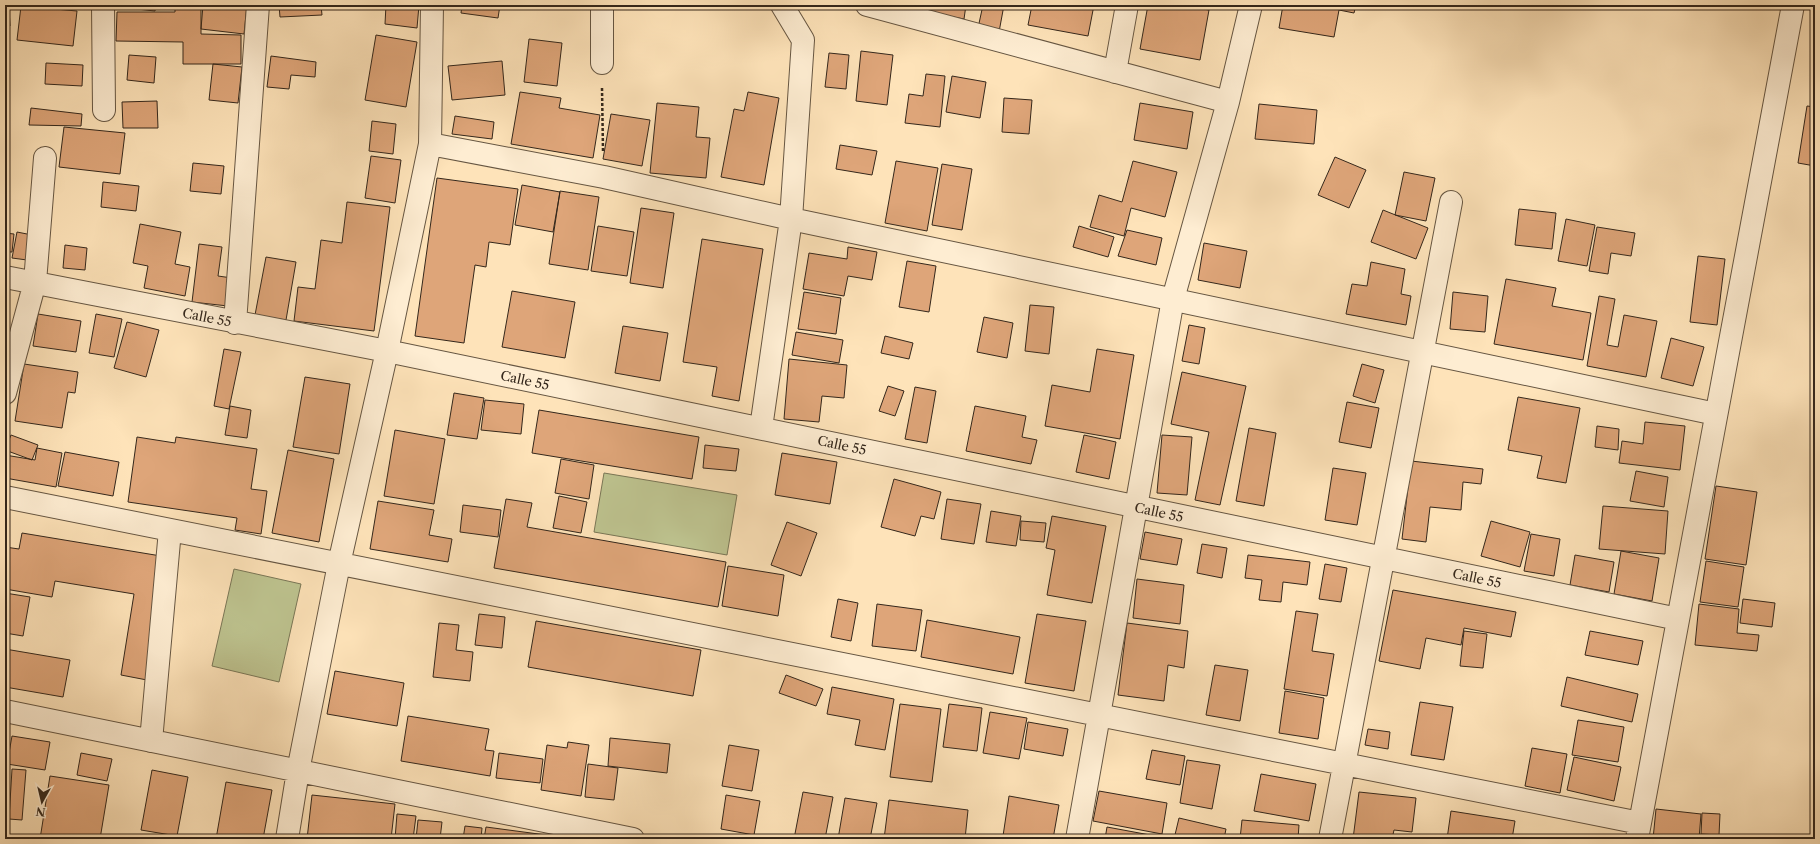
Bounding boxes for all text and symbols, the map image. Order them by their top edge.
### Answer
street label: Calle 55 [181,304,233,330]
street label: Calle 55 [499,367,551,393]
street label: Calle 55 [816,432,868,458]
street label: Calle 55 [1133,499,1185,525]
street label: Calle 55 [1451,565,1503,591]
north arrow [22,782,62,822]
text: N [34,804,46,819]

